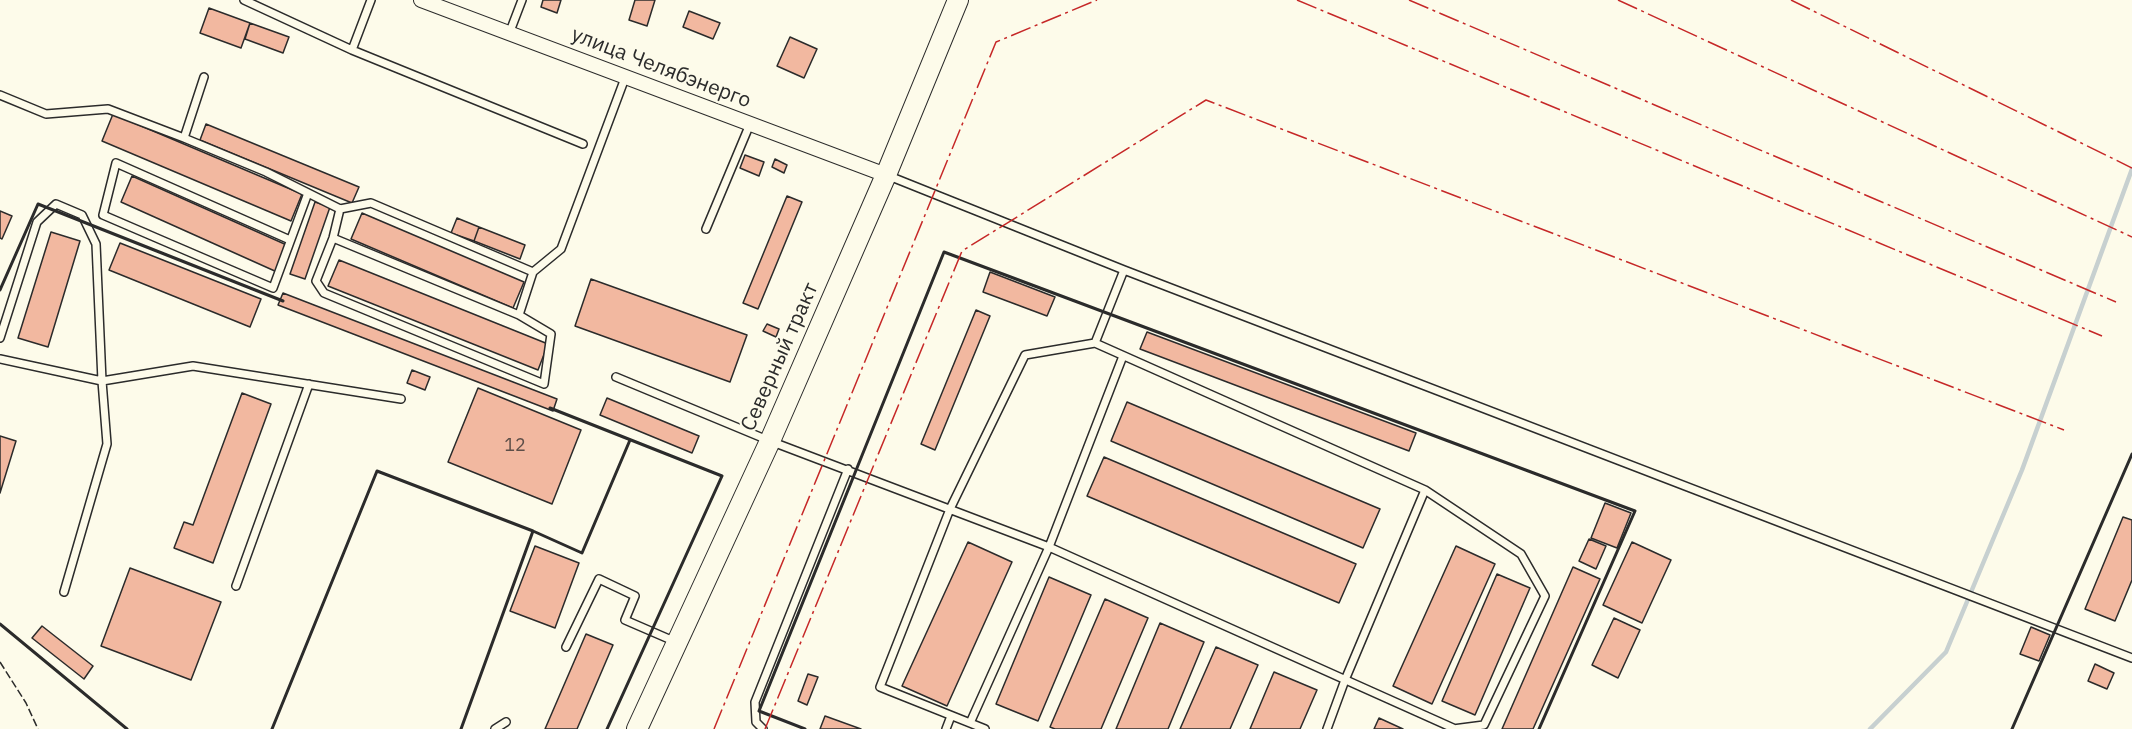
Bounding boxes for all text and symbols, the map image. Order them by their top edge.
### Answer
street label: улица Челябэнерго [568,22,754,114]
street label: Северный тракт [736,279,824,435]
house number: 12 [504,435,526,457]

